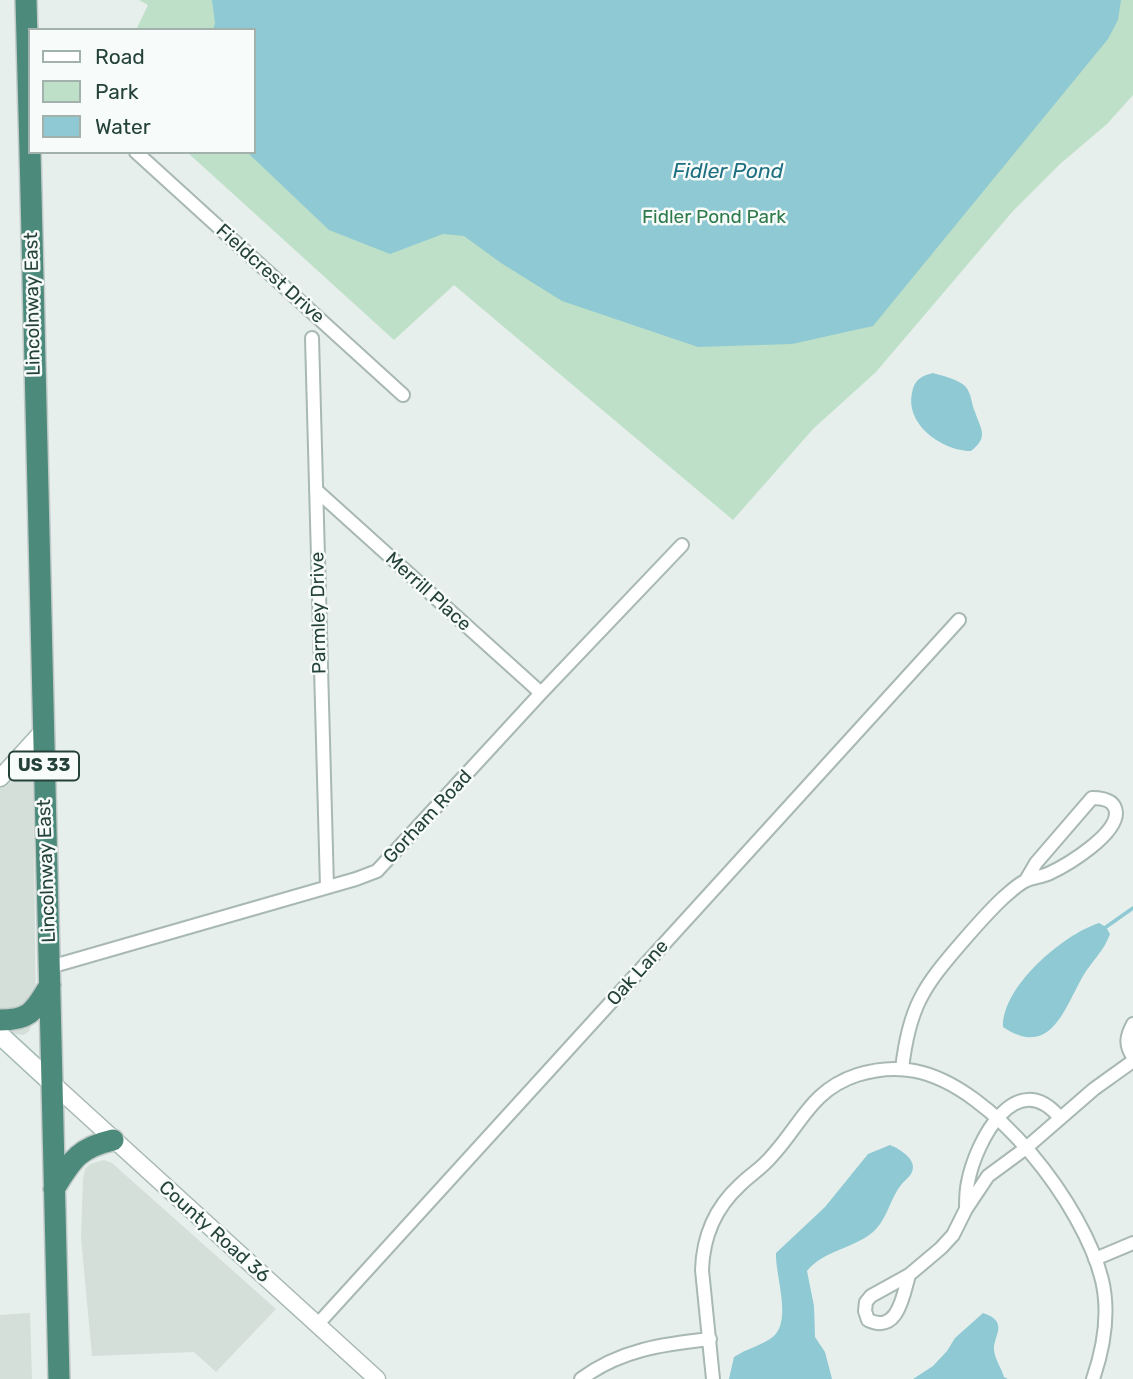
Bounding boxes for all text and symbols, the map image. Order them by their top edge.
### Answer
legend [28,28,256,154]
text: Road [95,44,145,69]
text: Park [95,79,139,104]
text: Water [95,114,151,139]
water label: Fidler Pond [673,159,783,185]
park label: Fidler Pond Park [642,207,786,229]
street label: Fieldcrest Drive [211,219,329,329]
street label: Lincolnway East [20,232,46,376]
street label: Merrill Place [381,548,475,636]
street label: Parmley Drive [307,552,331,674]
road number: US 33 [9,752,79,780]
street label: Gorham Road [379,765,477,869]
street label: Lincolnway East [33,799,61,943]
street label: Oak Lane [602,935,674,1011]
street label: County Road 36 [154,1176,274,1288]

